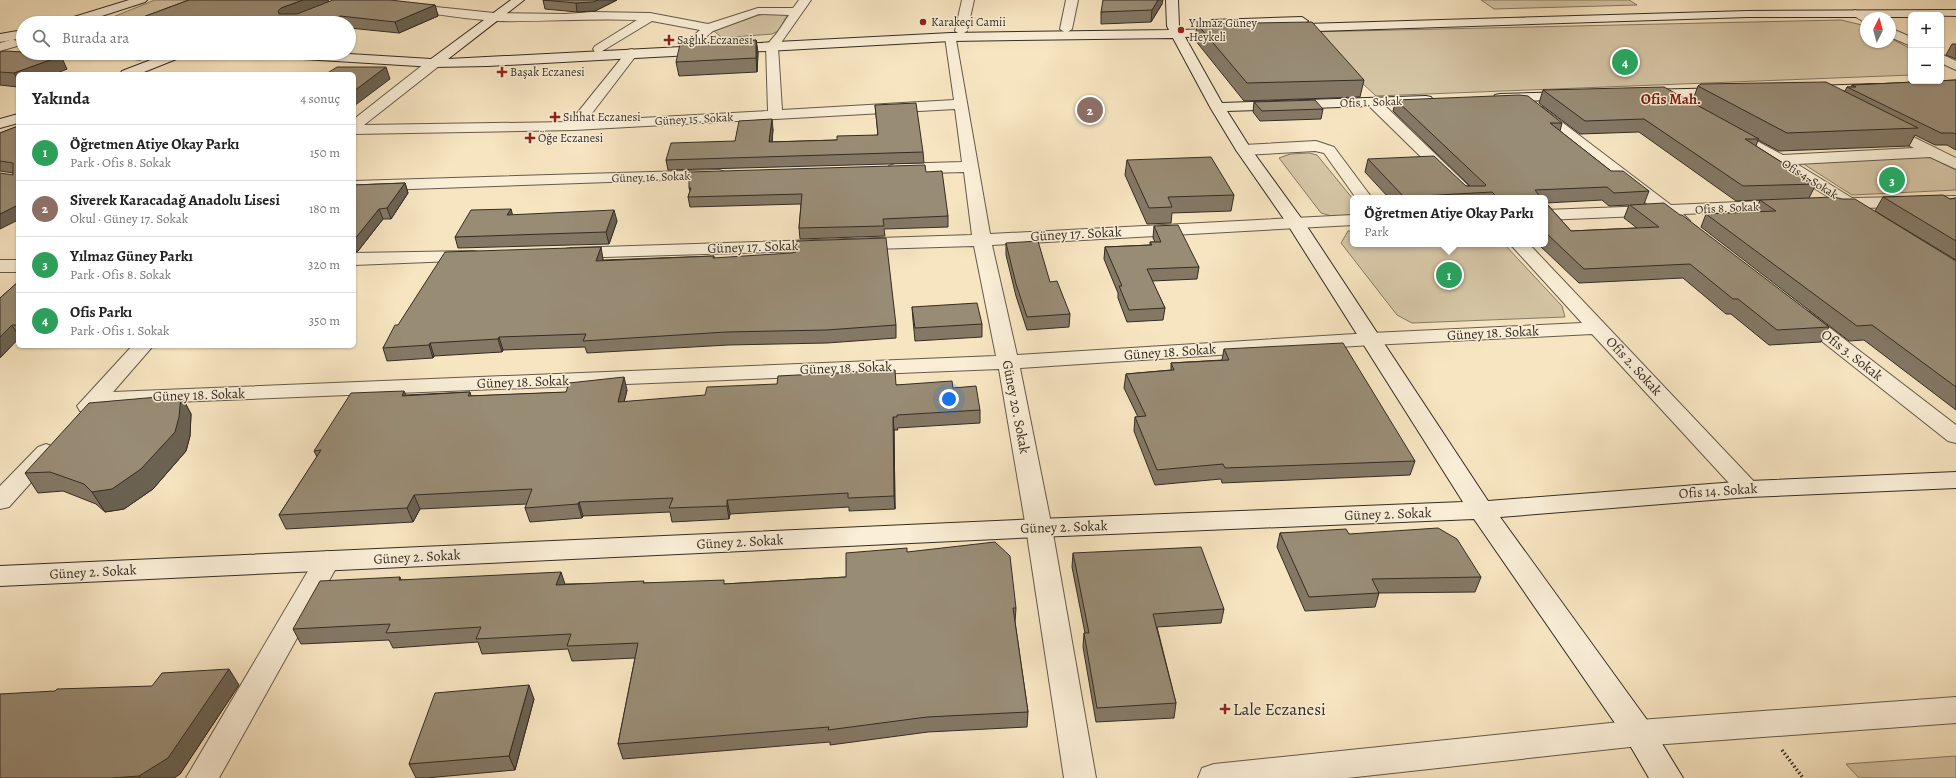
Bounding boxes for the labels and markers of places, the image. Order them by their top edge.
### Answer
place label: Karakeçi Camii [931,14,1006,30]
place label: Yılmaz Güney Heykeli [1188,15,1257,45]
marker: Karakeçi Camii [918,17,928,27]
marker: Yılmaz Güney Heykeli [1176,25,1186,35]
place label: Sağlık Eczanesi [677,32,753,48]
marker: Sağlık Eczanesi [664,35,674,45]
pin: 4 [1612,47,1638,77]
place label: Başak Eczanesi [510,64,585,80]
marker: Başak Eczanesi [497,67,507,77]
pin: 2 [1077,95,1103,125]
place label: Sıhhat Eczanesi [563,109,641,125]
marker: Sıhhat Eczanesi [550,112,560,122]
place label: Öğe Eczanesi [538,130,603,146]
marker: Öğe Eczanesi [525,133,535,143]
pin: 3 [1879,165,1905,195]
pin: 1 [1436,260,1462,290]
place label: Lale Eczanesi [1233,698,1326,721]
marker: Lale Eczanesi [1220,704,1230,714]

